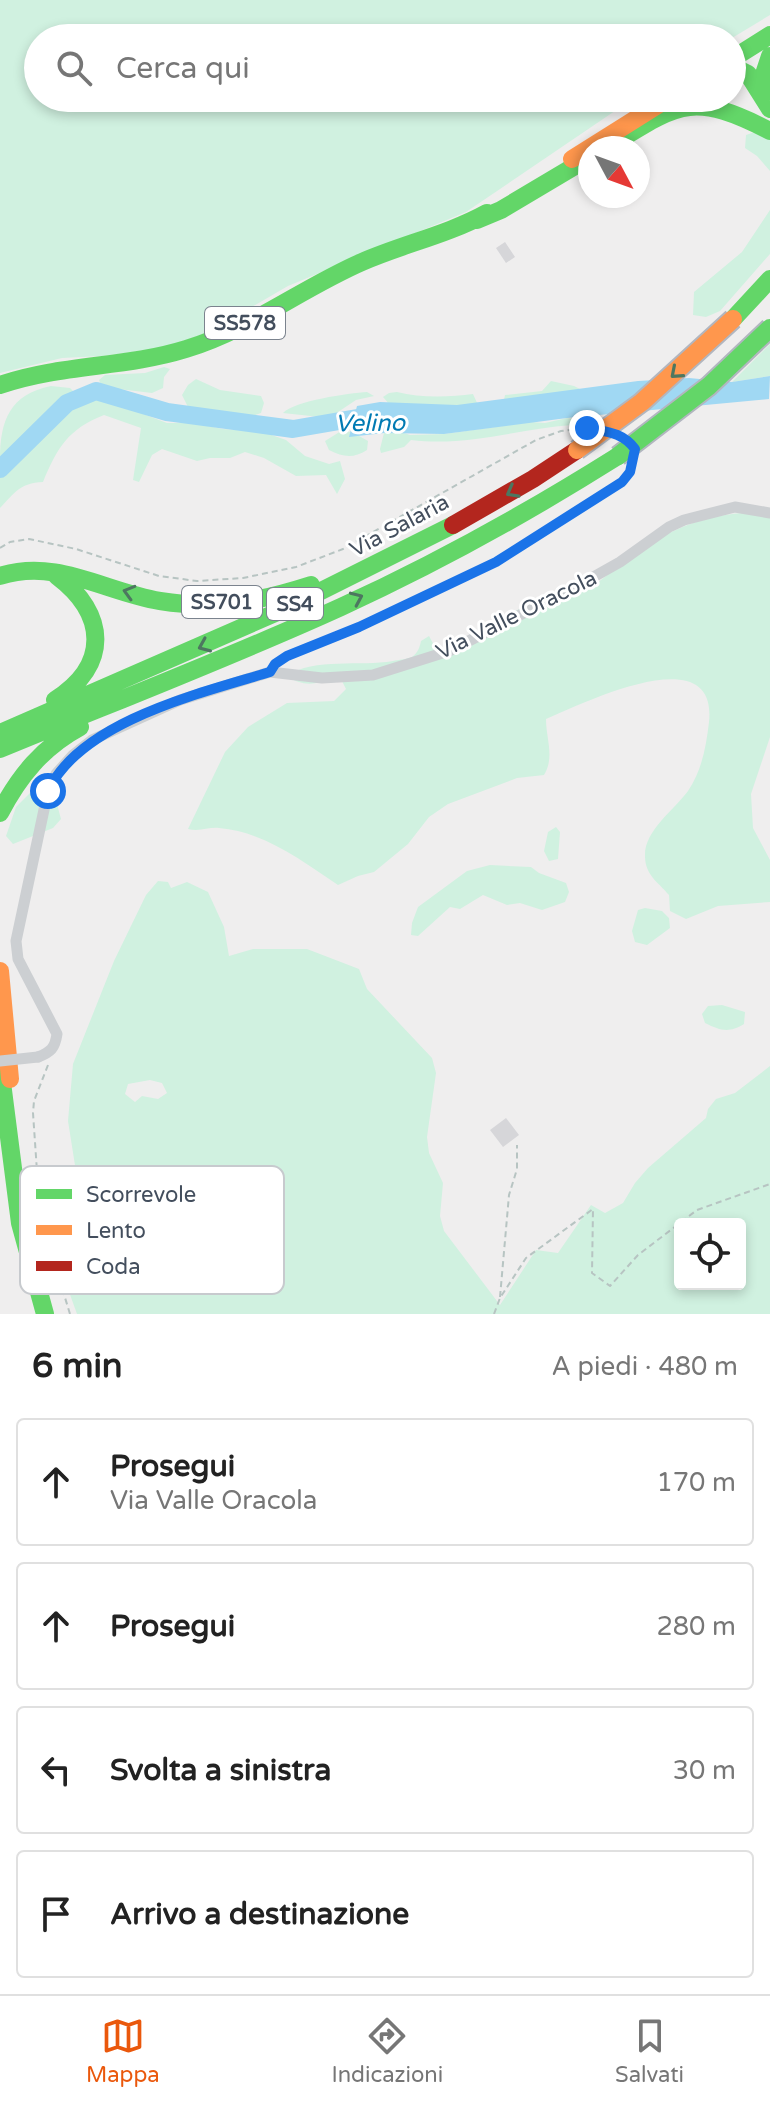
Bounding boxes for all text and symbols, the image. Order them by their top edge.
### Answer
search box [24,24,746,112]
icon: search [52,46,96,90]
text: Cerca qui [116,50,250,87]
north arrow [578,136,650,208]
road number: SS578 [205,307,285,339]
one-way arrow [671,363,686,377]
water label: Velino [335,408,407,439]
route end [569,410,605,446]
one-way arrow [506,482,520,498]
street label: Via Salaria [345,489,454,563]
street label: Via Valle Oracola [432,565,601,665]
one-way arrow [122,585,136,601]
road number: SS701 [182,586,262,618]
road number: SS4 [267,588,323,620]
one-way arrow [349,592,363,608]
one-way arrow [198,637,212,653]
route start [30,773,66,809]
legend [20,1166,284,1294]
text: Scorrevole [86,1182,196,1208]
text: Lento [86,1218,146,1244]
map controls [674,1218,746,1290]
button: locate [674,1218,746,1290]
text: Coda [86,1254,141,1280]
text: 6 min [32,1346,123,1387]
text: A piedi · 480 m [551,1351,738,1382]
text: Prosegui [110,1448,235,1485]
icon: ahead [34,1460,78,1504]
text: 170 m [656,1467,736,1498]
text: Via Valle Oracola [110,1485,317,1516]
icon: ahead [34,1604,78,1648]
text: Prosegui [110,1608,235,1645]
text: 280 m [656,1611,736,1642]
icon: left [34,1748,78,1792]
text: Svolta a sinistra [110,1752,331,1789]
text: 30 m [673,1755,736,1786]
icon: arrive [34,1892,78,1936]
text: Arrivo a destinazione [110,1896,409,1933]
tab: Mappa [86,2014,160,2088]
tab: Indicazioni [332,2014,443,2088]
tab: Salvati [615,2014,684,2088]

